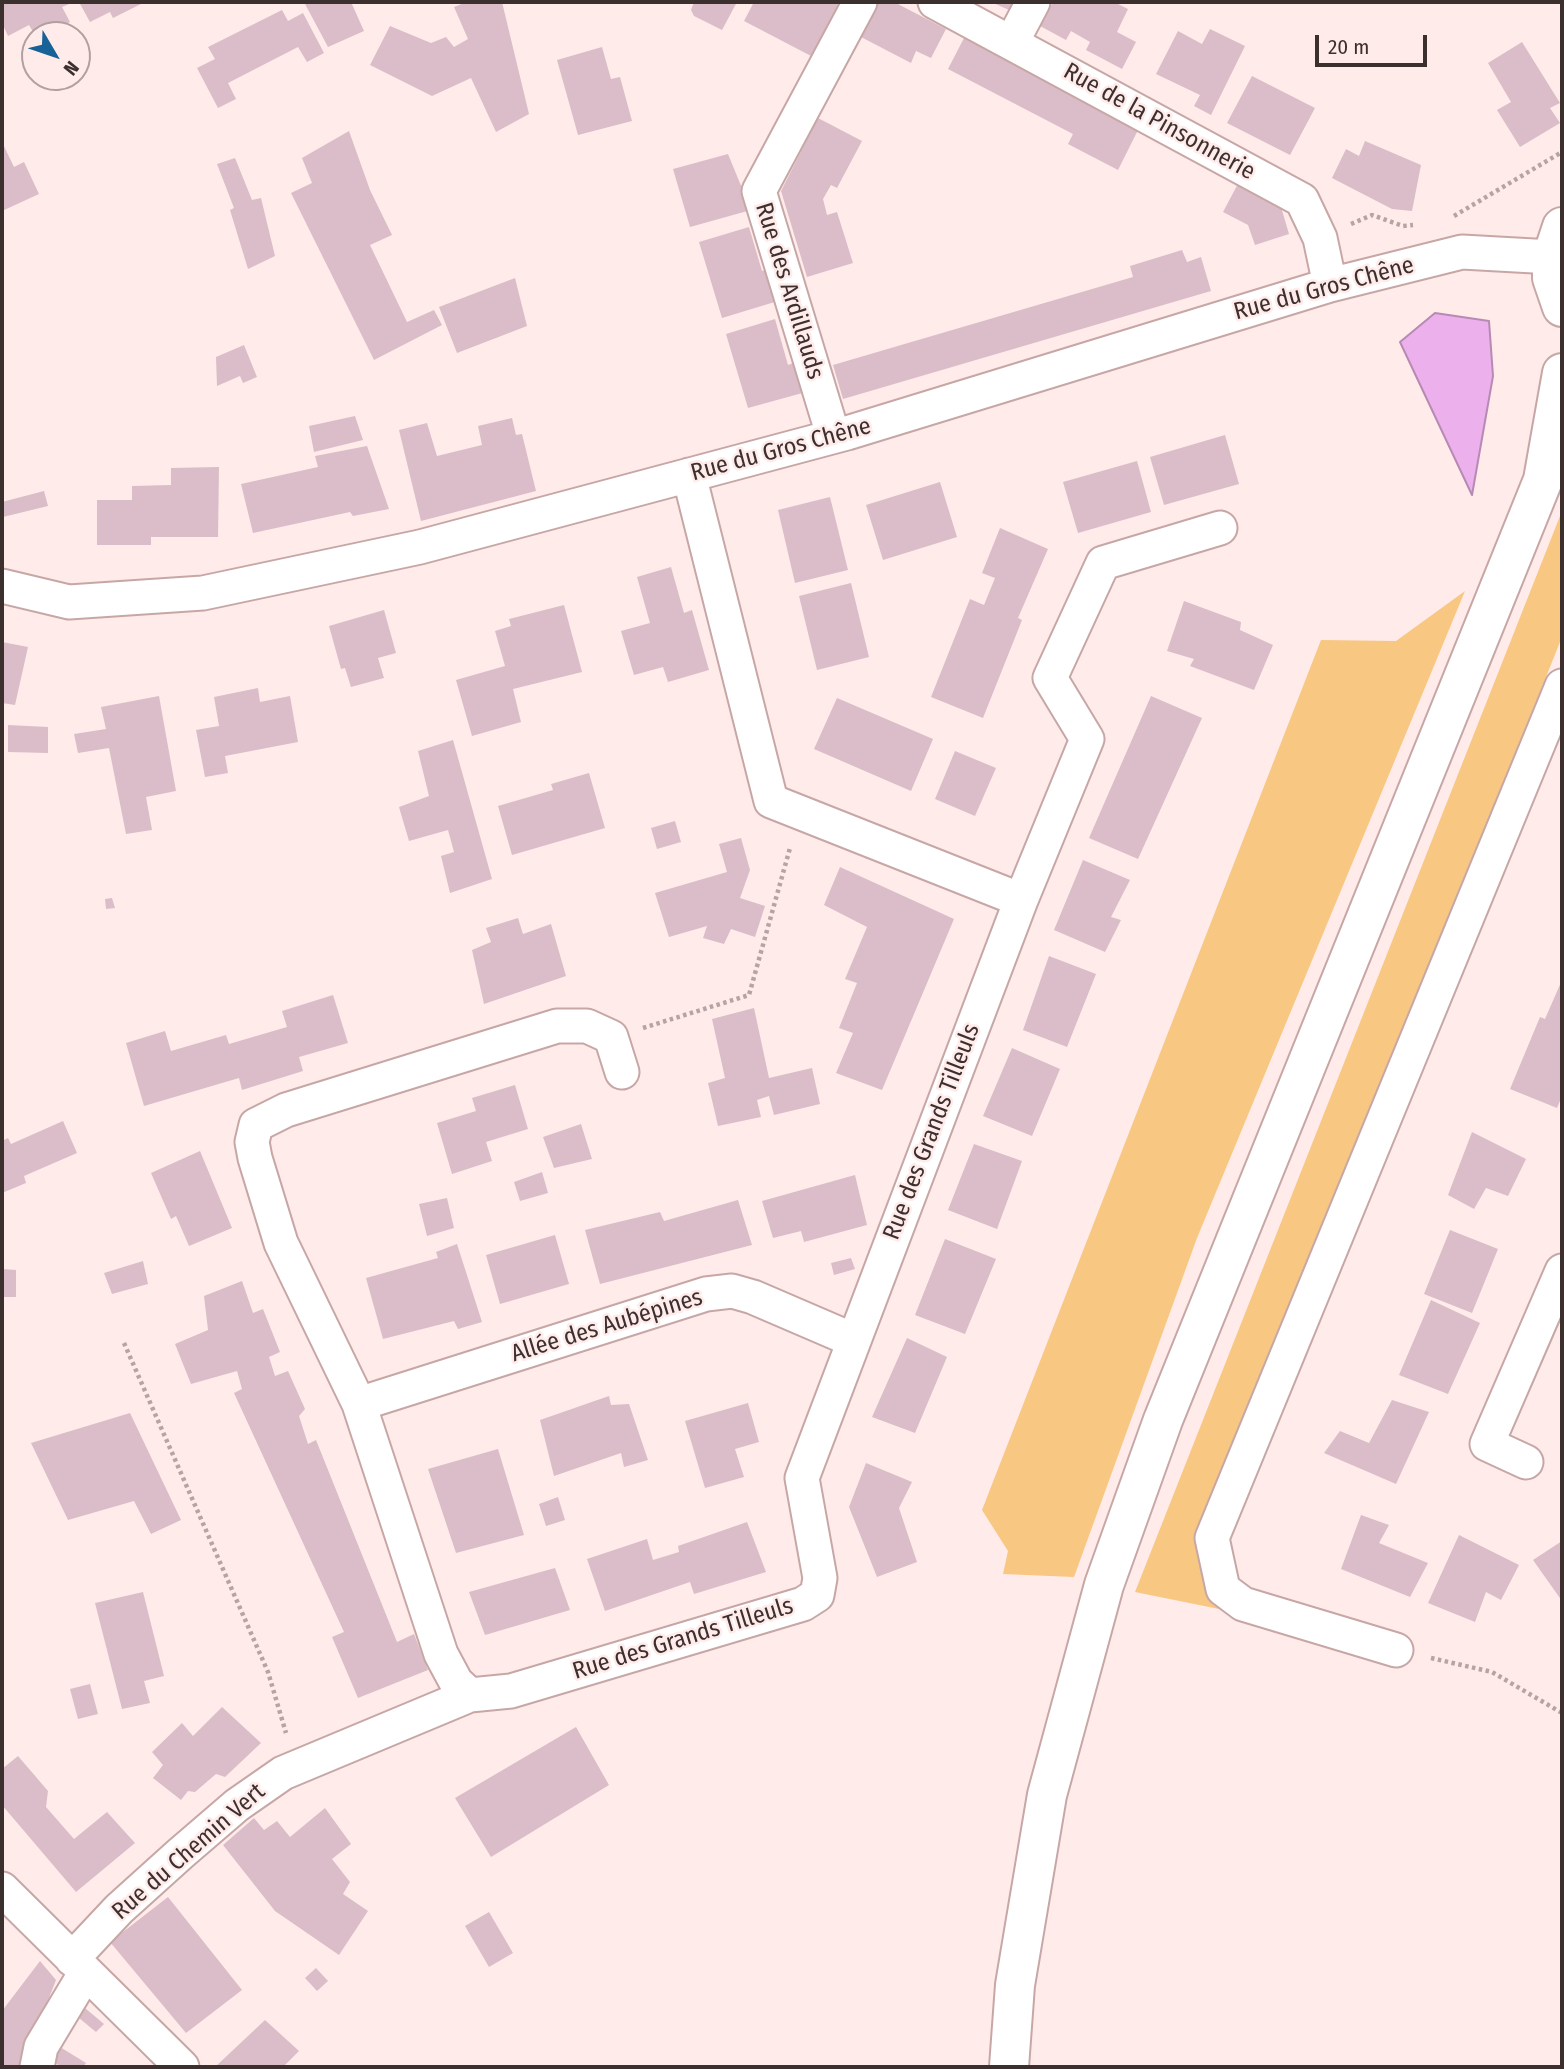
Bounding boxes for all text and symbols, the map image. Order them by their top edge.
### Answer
north arrow [21,21,91,91]
scale bar [1319,21,1431,65]
text: 20 m [1328,34,1369,60]
text: N [59,57,84,80]
street label: Rue de la Pinsonnerie [1058,57,1260,187]
street label: Rue des Ardillauds [748,199,830,383]
street label: Rue du Gros Chêne [1231,251,1417,327]
street label: Rue du Gros Chêne [688,412,874,488]
street label: Rue des Grands Tilleuls [878,1020,986,1244]
street label: Allée des Aubépines [508,1283,706,1369]
street label: Rue des Grands Tilleuls [569,1592,797,1686]
street label: Rue du Chemin Vert [107,1778,271,1926]

